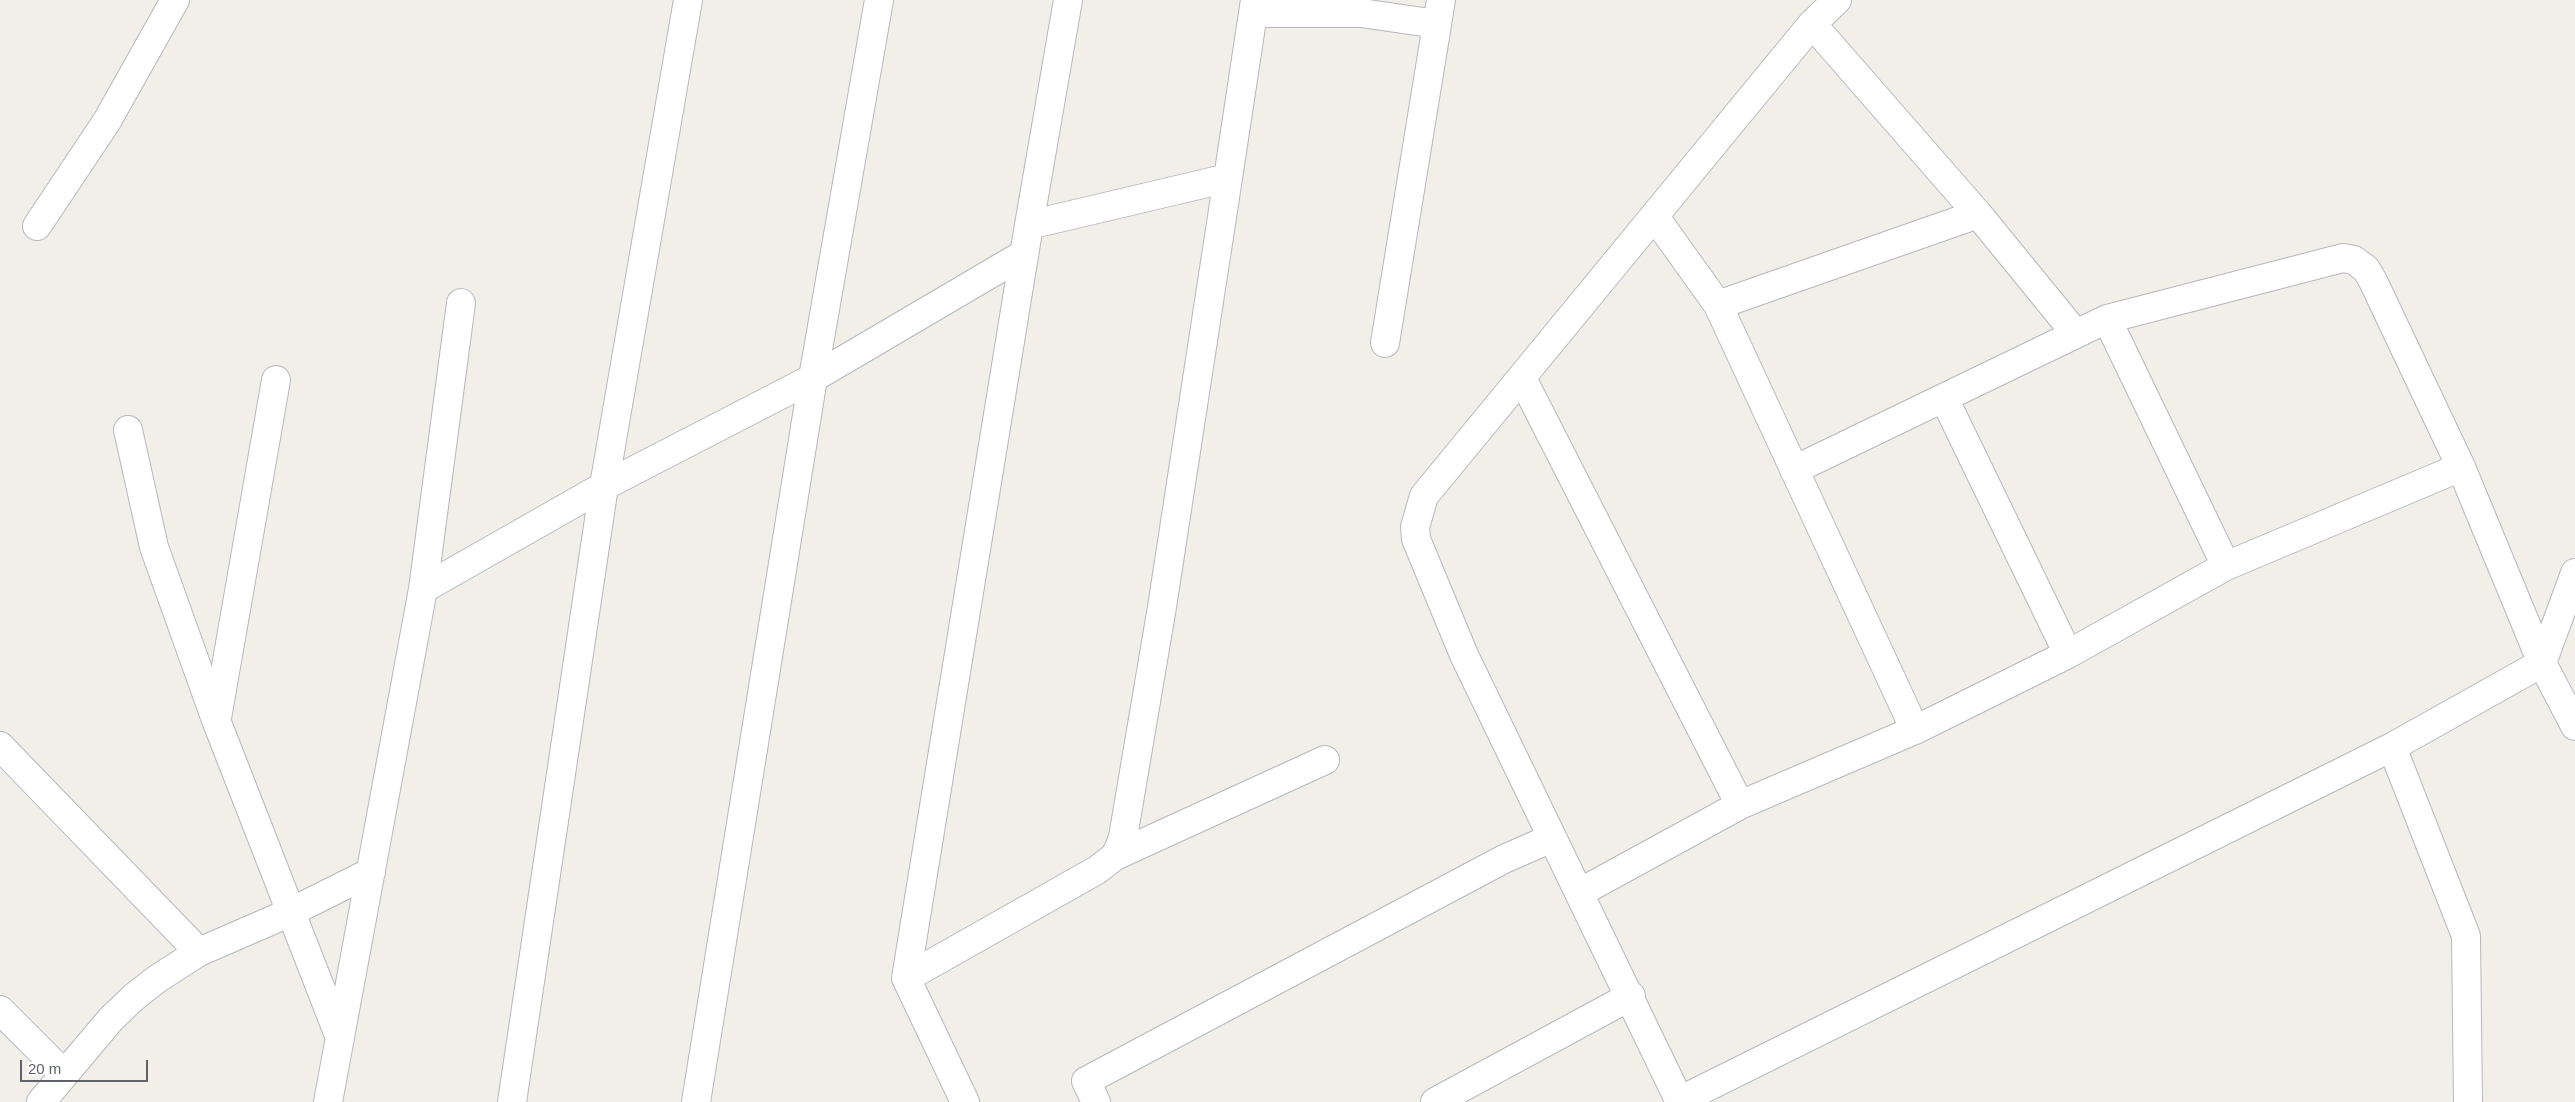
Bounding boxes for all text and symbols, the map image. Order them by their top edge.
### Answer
scale bar [22,1050,150,1082]
text: 20 m [28,1060,61,1077]

